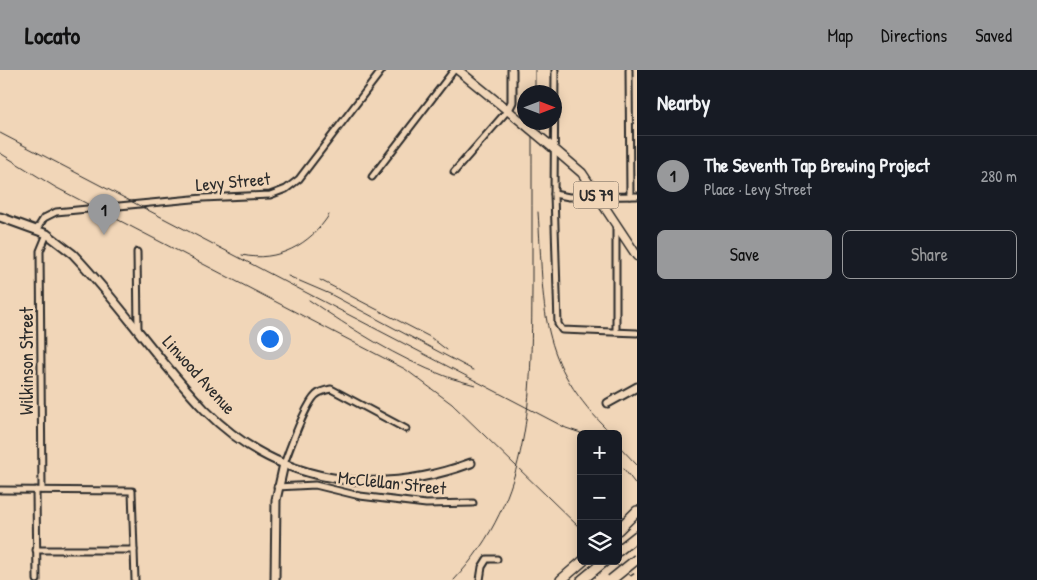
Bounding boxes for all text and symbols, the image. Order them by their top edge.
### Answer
text: Locato [25,19,80,51]
text: Map [828,23,853,48]
text: Directions [881,23,947,48]
text: Saved [975,23,1012,48]
north arrow [517,85,562,130]
text: Nearby [657,88,710,117]
text: The Seventh Tap Brewing Project [704,152,930,178]
text: 1 [670,165,676,187]
text: 280 m [981,165,1017,187]
street label: Levy Street [195,166,272,197]
text: Place · Levy Street [704,178,812,200]
road number: US 79 [574,182,618,208]
pin: 1 [88,194,120,235]
button: Save [657,230,832,279]
button: Share [842,230,1017,279]
street label: Wilkinson Street [14,306,39,415]
your location [257,326,283,352]
street label: Linwood Avenue [157,330,242,420]
map controls [577,430,622,565]
button: + [577,430,622,475]
street label: McClellan Street [337,464,448,501]
button: − [577,475,622,520]
button: layers [577,520,622,565]

